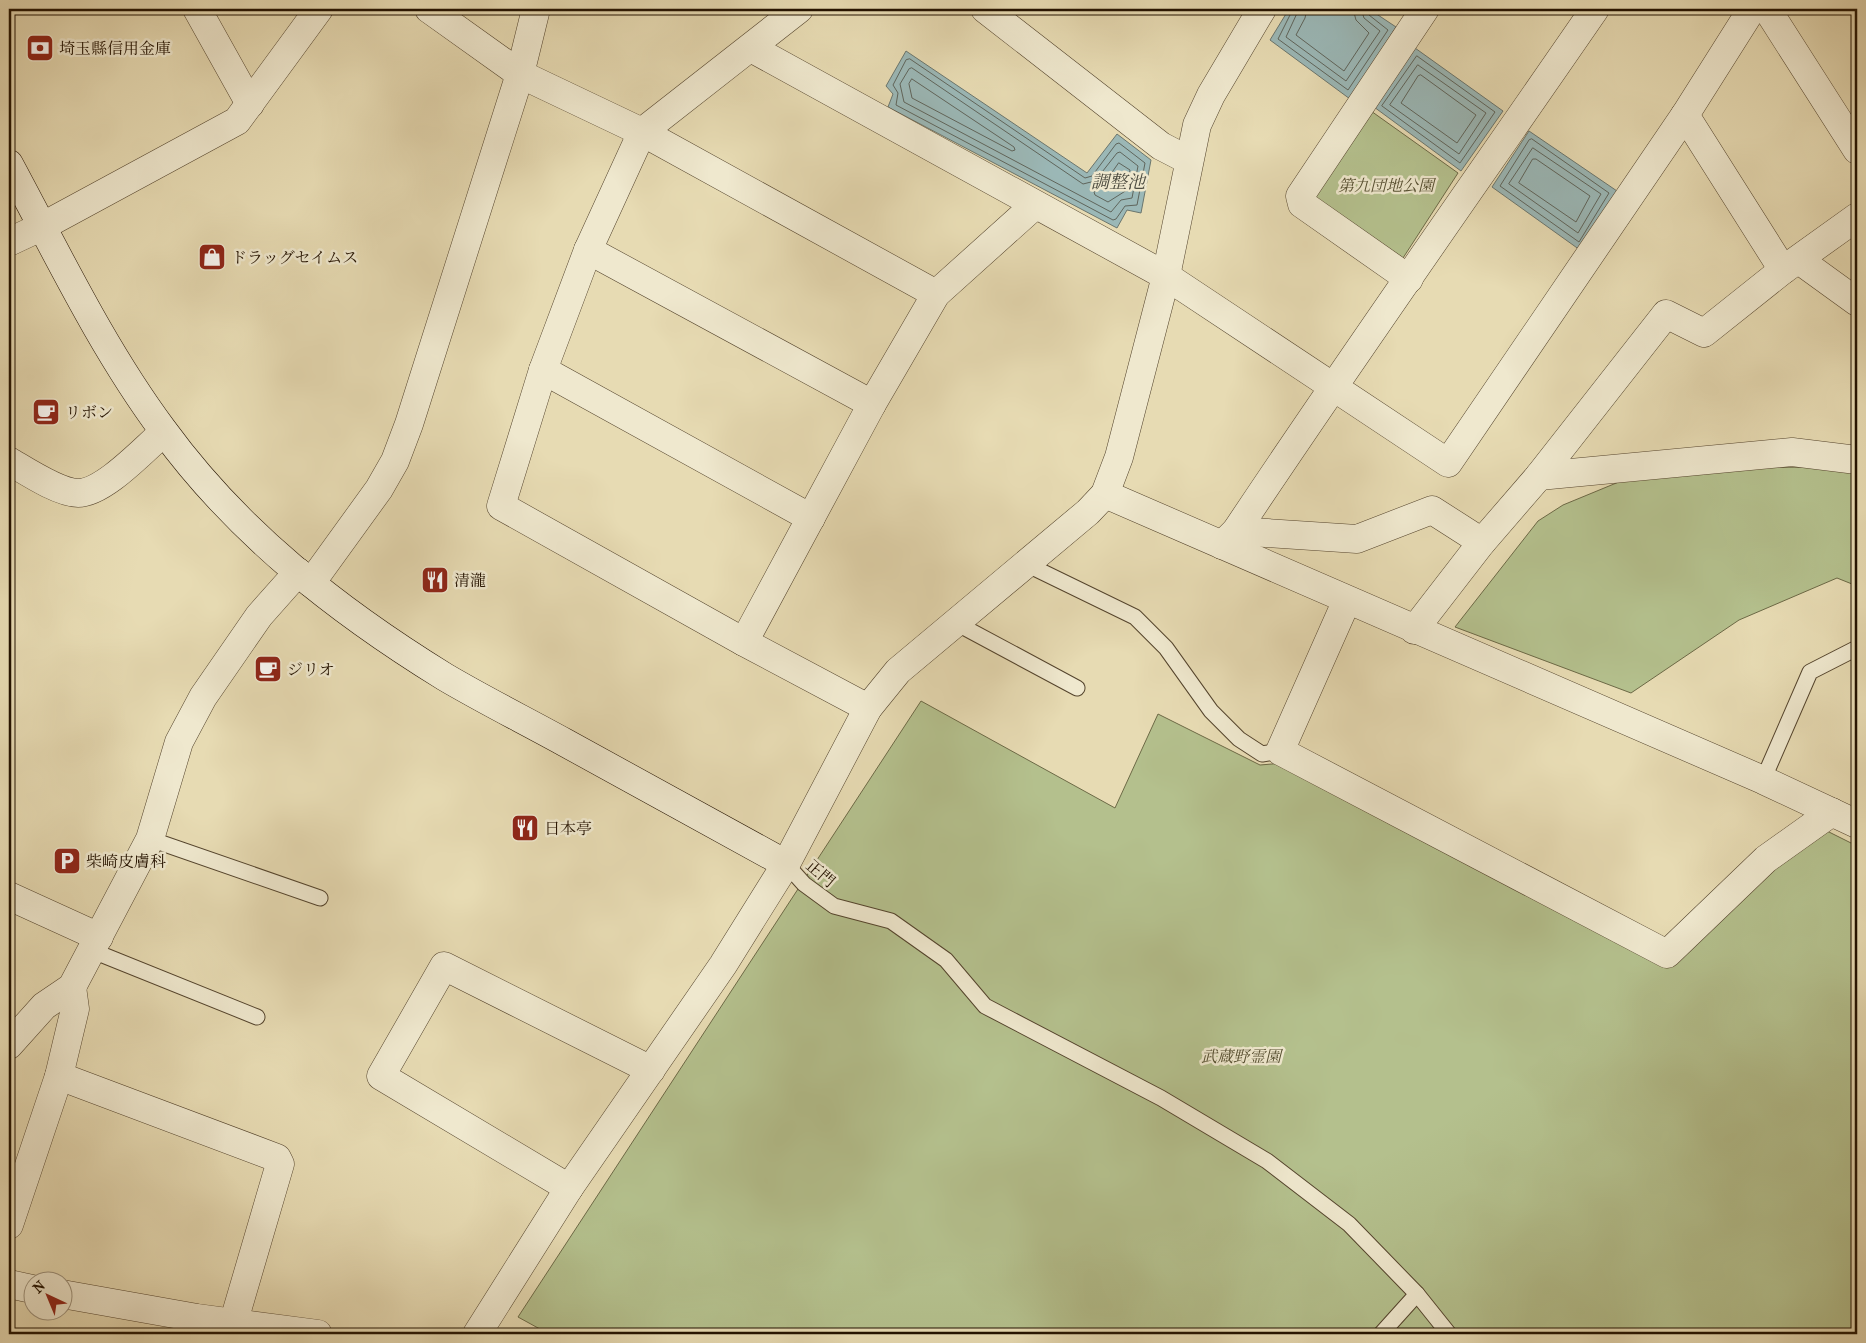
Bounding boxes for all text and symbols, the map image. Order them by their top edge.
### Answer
bank icon: 埼玉縣信用金庫 [25,33,55,63]
place label: 埼玉縣信用金庫 [59,39,171,58]
water label: 調整池 [1091,172,1147,193]
park label: 第九団地公園 [1338,176,1437,195]
shop icon: ドラッグセイムス [197,242,227,272]
place label: ドラッグセイムス [231,248,358,267]
cafe icon: リボン [31,397,61,427]
place label: リボン [65,403,113,422]
restaurant icon: 清瀧 [420,565,450,595]
place label: 清瀧 [454,571,486,590]
cafe icon: ジリオ [253,654,283,684]
place label: ジリオ [287,660,335,679]
restaurant icon: 日本亭 [510,813,540,843]
place label: 日本亭 [544,819,592,838]
parking icon: 柴崎皮膚科 [52,846,82,876]
place label: 柴崎皮膚科 [86,852,166,871]
street label: 正門 [802,856,839,891]
park label: 武蔵野霊園 [1201,1047,1284,1066]
north arrow [22,1270,72,1320]
text: N [30,1277,49,1297]

